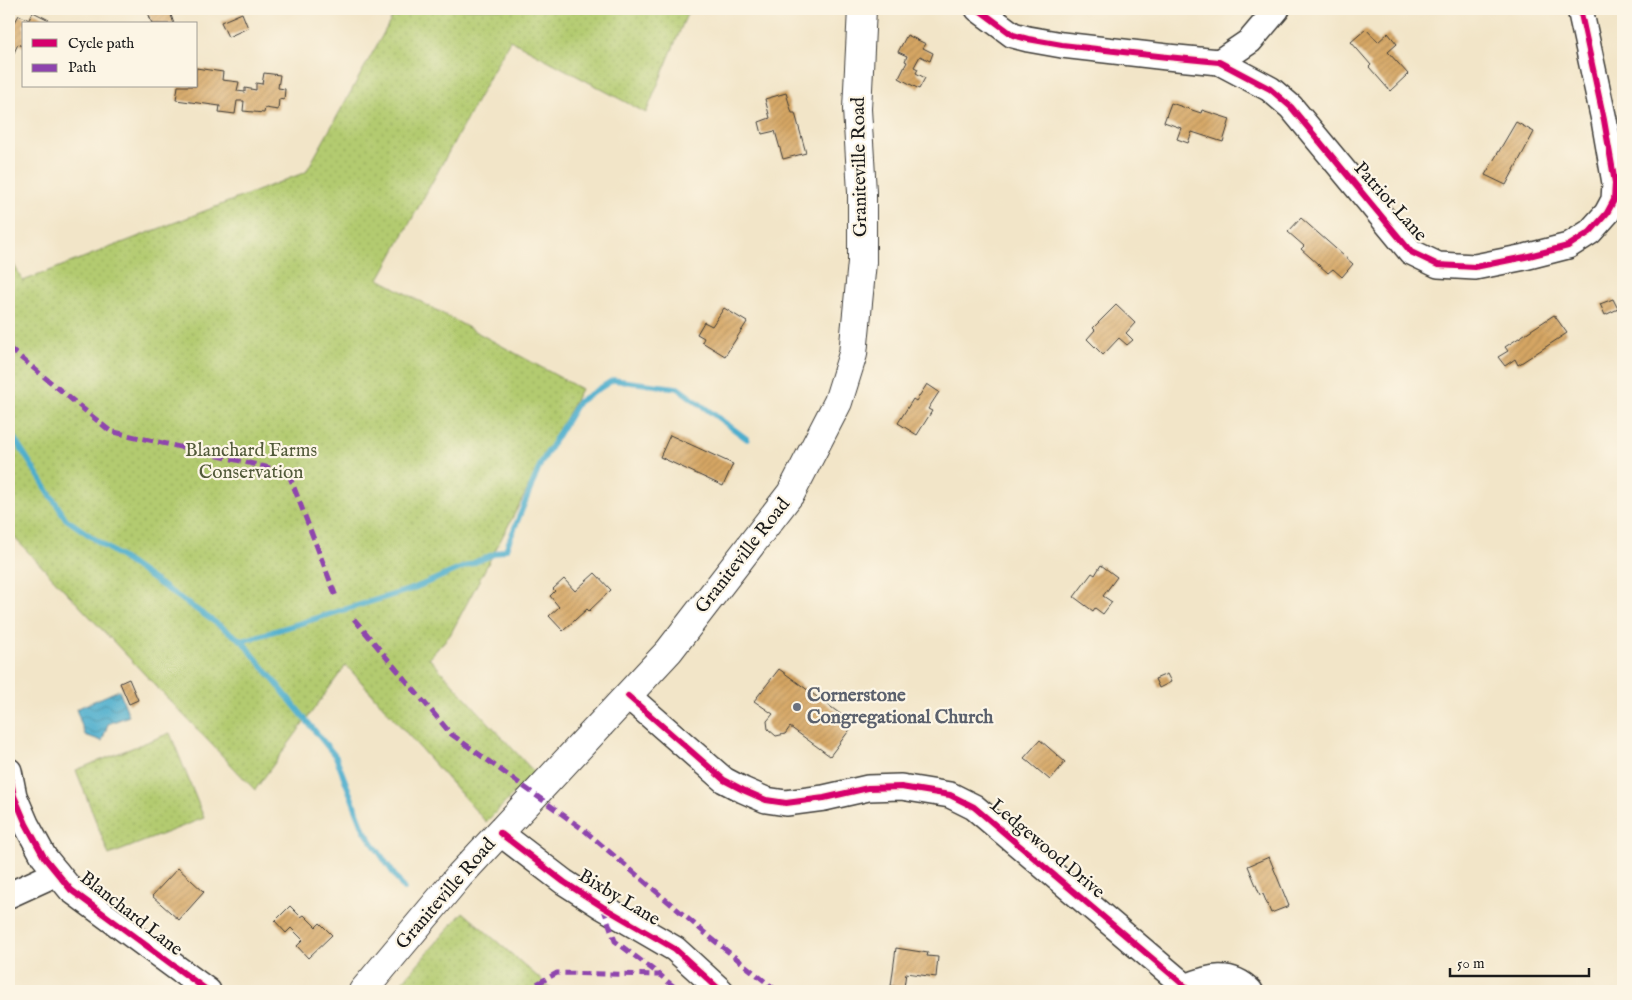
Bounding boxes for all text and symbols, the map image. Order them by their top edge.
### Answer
legend [22,22,198,88]
text: Cycle path [68,34,134,53]
text: Path [68,58,96,77]
street label: Graniteville Road [847,96,873,237]
street label: Patriot Lane [1348,157,1432,247]
park label: Blanchard Farms Conservation [185,439,317,485]
street label: Graniteville Road [690,493,796,619]
place label: Cornerstone Congregational Church [807,684,994,730]
marker: Cornerstone Congregational Church [791,701,803,713]
street label: Ledgewood Drive [985,794,1110,904]
street label: Graniteville Road [391,833,502,955]
street label: Bixby Lane [574,864,664,932]
street label: Blanchard Lane [75,866,188,962]
scale bar [1450,945,1588,977]
text: 50 m [1457,954,1485,973]

